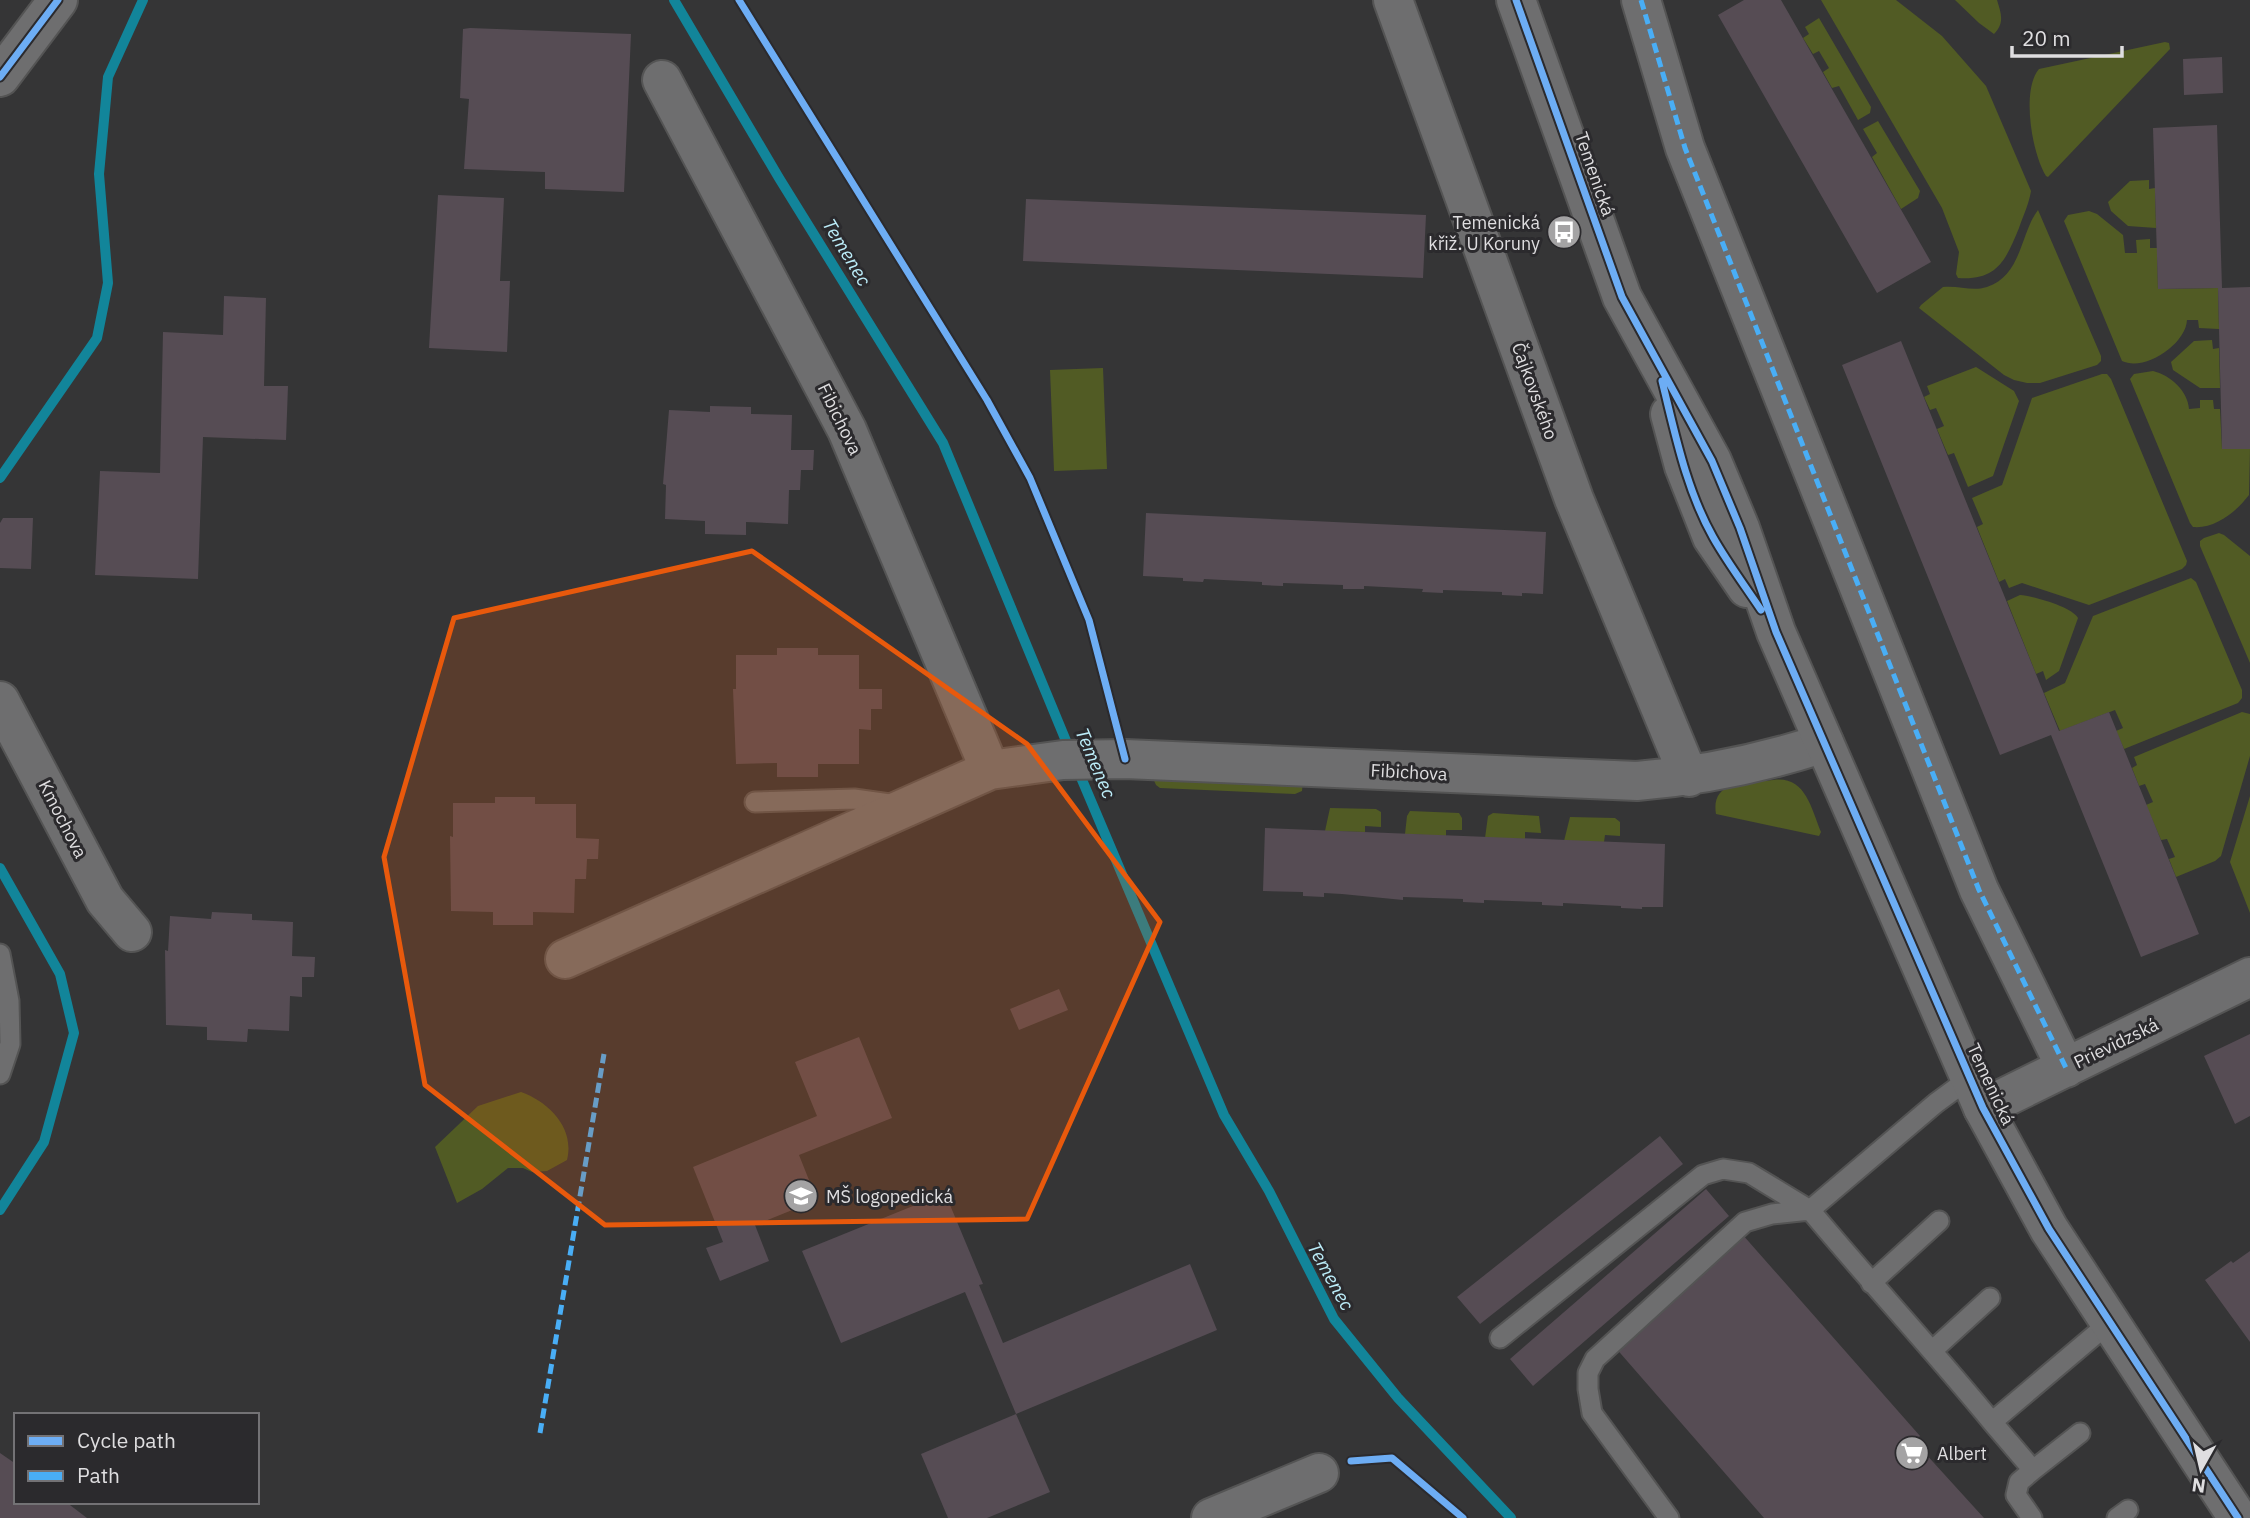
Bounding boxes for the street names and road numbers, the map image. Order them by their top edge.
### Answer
street label: Temenická [1570,129,1620,219]
street label: Čajkovského [1507,339,1564,443]
street label: Fibichova [813,379,867,459]
street label: Fibichova [1370,759,1448,786]
street label: Kmochova [34,776,93,862]
street label: Prievidzská [2070,1012,2163,1073]
street label: Temenická [1962,1040,2020,1129]

